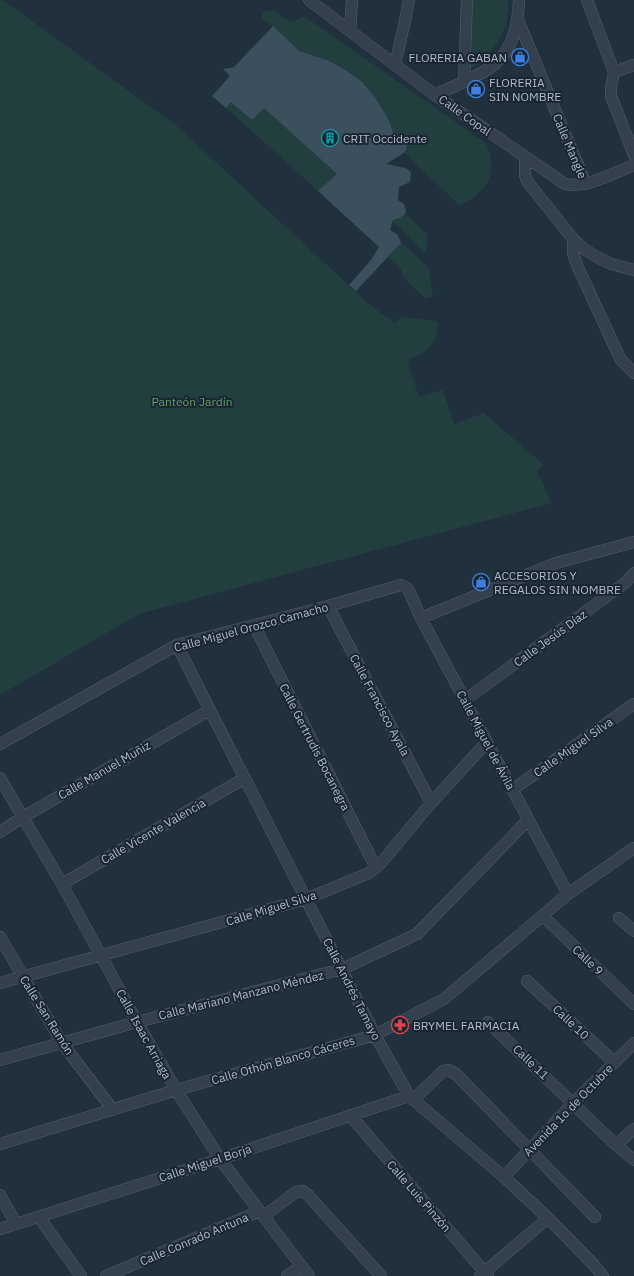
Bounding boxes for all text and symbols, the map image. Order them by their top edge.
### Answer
shop icon: FLORERIA GABAN [510,47,530,67]
place label: FLORERIA GABAN [409,50,507,65]
place label: FLORERIA SIN NOMBRE [489,75,561,104]
shop icon: FLORERIA SIN NOMBRE [466,79,486,99]
street label: Calle Copal [436,91,494,139]
street label: Calle Mangle [550,111,591,181]
building icon: CRIT Occidente [320,128,340,148]
place label: CRIT Occidente [343,131,428,146]
park label: Panteón Jardín [151,394,233,409]
place label: ACCESORIOS Y REGALOS SIN NOMBRE [494,568,621,597]
shop icon: ACCESORIOS Y REGALOS SIN NOMBRE [471,572,491,592]
street label: Calle Miguel Orozco Camacho [172,599,330,655]
street label: Calle Jesús Díaz [510,606,590,670]
street label: Calle Francisco Ayala [347,651,414,759]
street label: Calle Gertrudis Bocanegra [276,681,354,814]
street label: Calle Miguel de Ávila [453,688,519,793]
street label: Calle Miguel Silva [530,714,616,780]
street label: Calle Manuel Muñiz [55,737,153,803]
street label: Calle Vicente Valencia [98,795,209,867]
street label: Calle Miguel Silva [224,887,319,929]
street label: Calle Andrés Tamayo [320,935,384,1043]
street label: Calle 9 [569,942,607,978]
street label: Calle Mariano Manzano Méndez [157,967,326,1023]
street label: Calle San Ramón [17,973,77,1057]
street label: Calle Isaac Arriaga [113,986,175,1082]
street label: Calle 10 [550,1001,592,1043]
pharmacy icon: BRYMEL FARMACIA [390,1015,410,1035]
place label: BRYMEL FARMACIA [413,1018,520,1033]
street label: Calle Othón Blanco Cáceres [209,1032,357,1088]
street label: Calle 11 [510,1041,552,1083]
street label: Avenida 1o de Octubre [520,1060,616,1159]
street label: Calle Miguel Borja [157,1141,254,1185]
street label: Calle Luis Pinzón [384,1157,454,1235]
street label: Calle Conrado Antuna [137,1209,251,1269]

